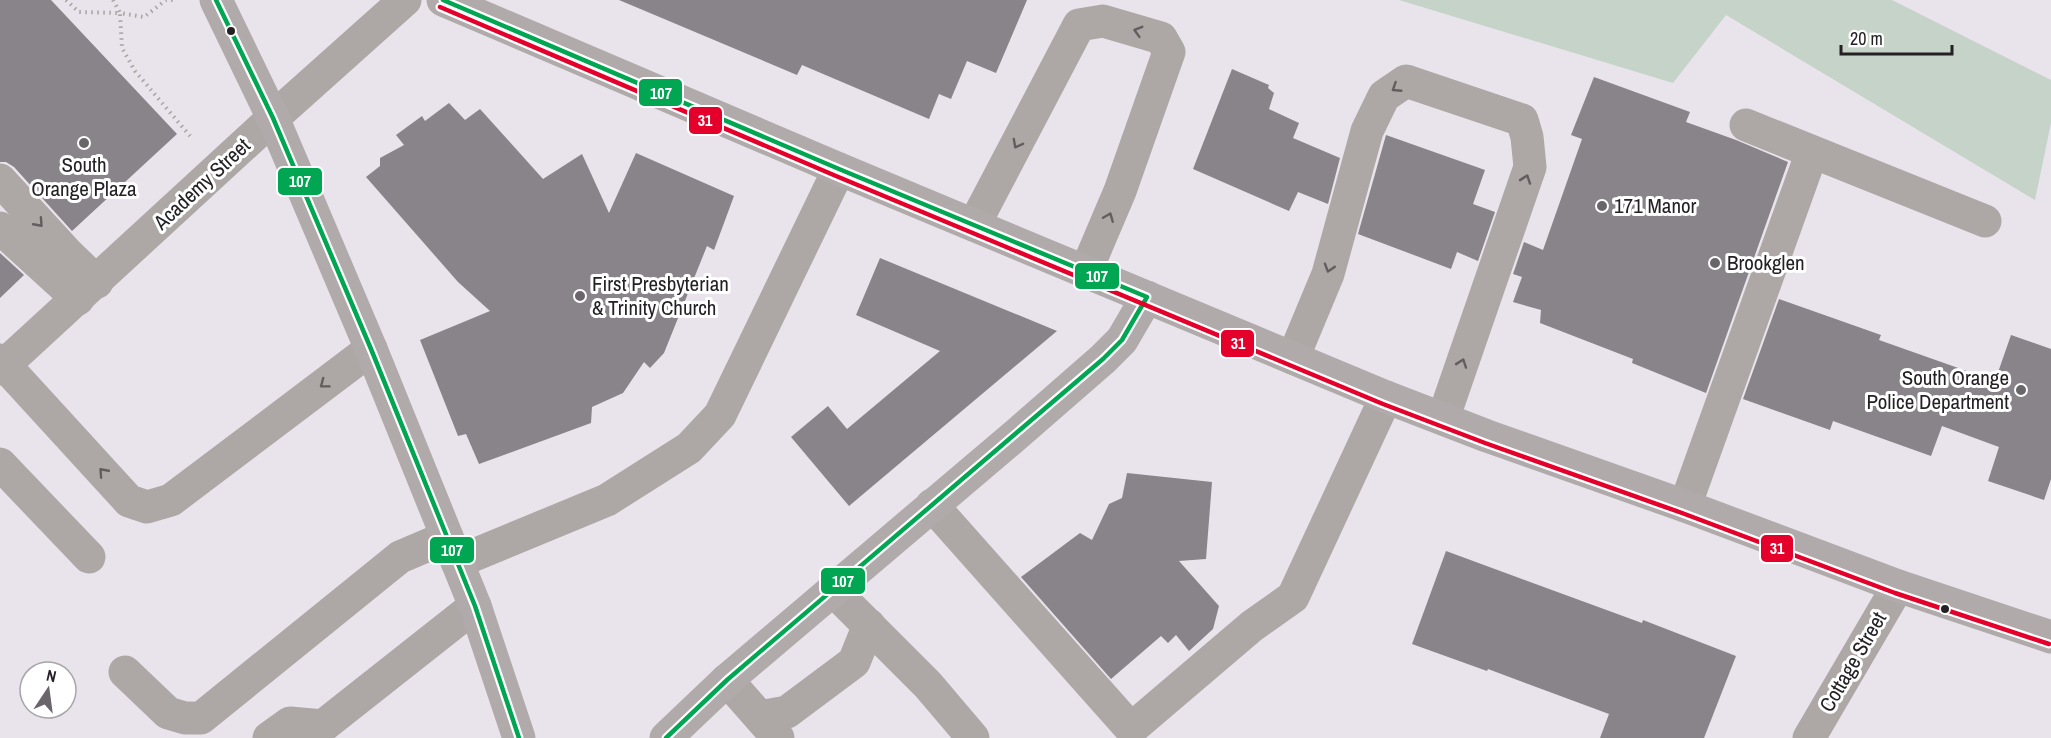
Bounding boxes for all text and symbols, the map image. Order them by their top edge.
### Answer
scale bar [1841,18,1952,56]
unlabelled marker [225,25,237,37]
one-way arrow [1133,26,1143,39]
text: 20 m [1850,26,1883,51]
line badge: 107 [638,78,683,107]
one-way arrow [1391,81,1402,92]
text: 107 [650,82,672,104]
line badge: 31 [688,106,723,135]
text: 31 [698,109,713,131]
street label: Academy Street [146,131,257,237]
marker: South Orange Plaza [77,136,91,150]
one-way arrow [1012,138,1024,149]
place label: South Orange Plaza [31,150,137,203]
line badge: 107 [277,167,323,196]
text: 107 [289,170,311,192]
one-way arrow [1518,174,1531,185]
place label: 171 Manor [1614,191,1697,220]
marker: 171 Manor [1595,199,1609,213]
one-way arrow [1102,213,1114,224]
one-way arrow [32,216,43,227]
place label: Brookglen [1727,248,1805,277]
marker: Brookglen [1708,256,1722,270]
line badge: 107 [1074,262,1120,290]
one-way arrow [1324,262,1336,273]
text: 107 [1086,265,1108,287]
place label: First Presbyterian & Trinity Church [592,269,729,322]
marker: First Presbyterian & Trinity Church [573,289,587,303]
line badge: 31 [1220,329,1255,358]
text: 31 [1231,332,1246,354]
one-way arrow [1454,358,1467,369]
place label: South Orange Police Department [1866,363,2009,416]
one-way arrow [320,377,331,388]
marker: South Orange Police Department [2014,383,2028,397]
one-way arrow [99,468,110,479]
line badge: 31 [1760,534,1794,563]
line badge: 107 [429,536,475,564]
text: 31 [1770,537,1785,559]
text: 107 [441,539,463,561]
line badge: 107 [820,567,866,595]
text: 107 [832,570,854,592]
unlabelled marker [1939,603,1951,615]
street label: Cottage Street [1812,606,1893,717]
north arrow [18,660,78,720]
text: N [44,664,58,687]

